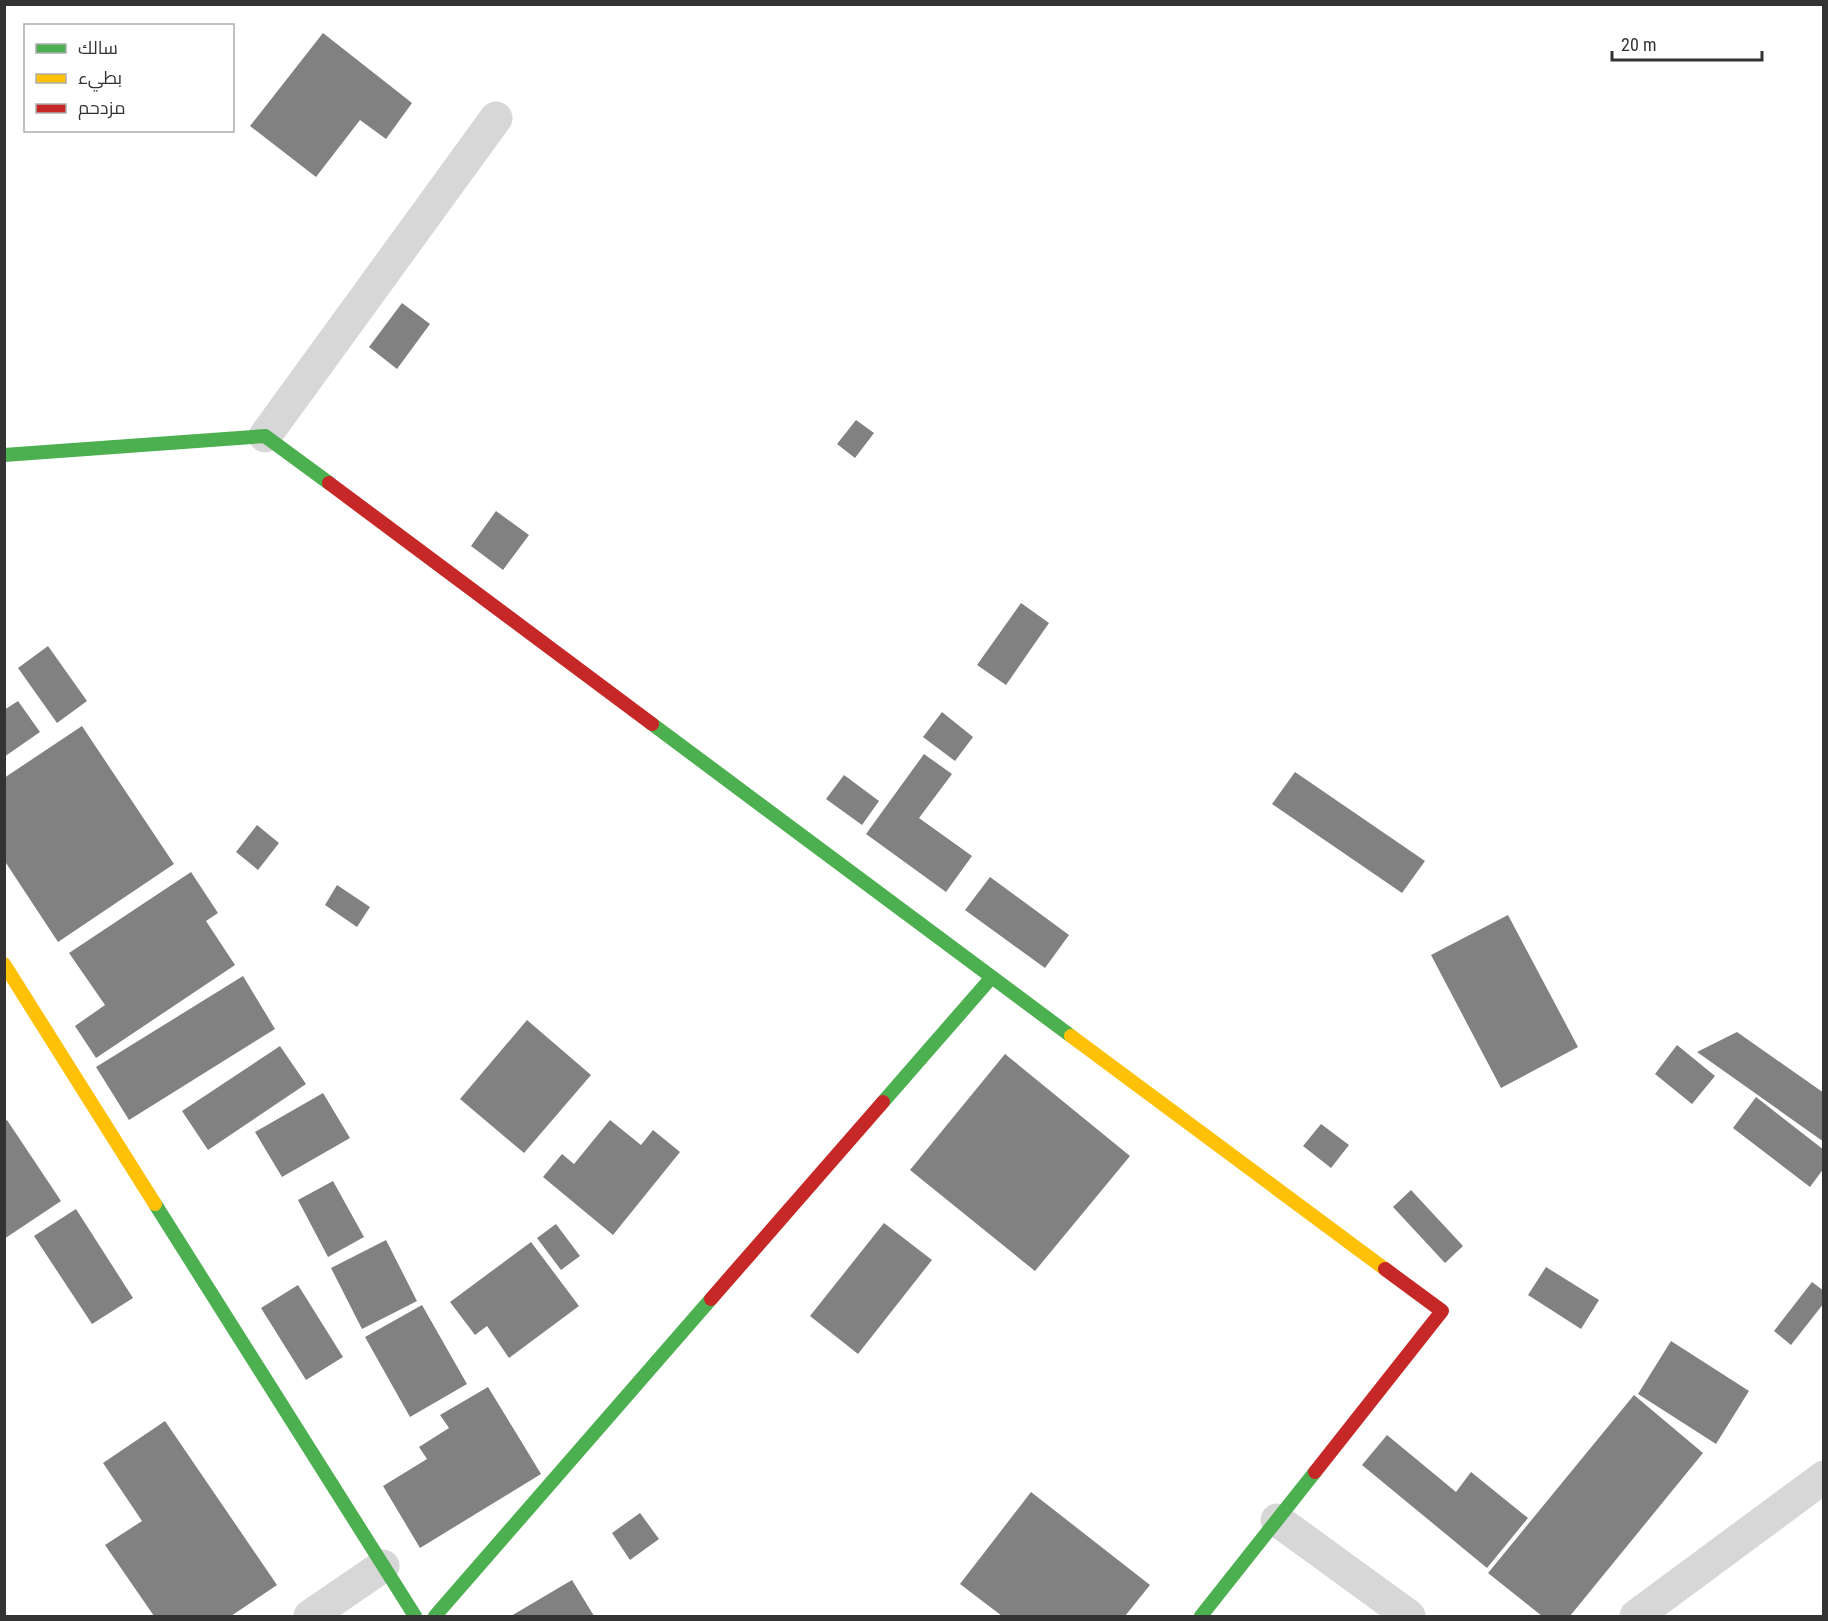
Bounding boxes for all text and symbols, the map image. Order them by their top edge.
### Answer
legend [24,24,234,132]
scale bar [1612,24,1762,62]
text: 20 m [1621,34,1656,55]
text: سالك [78,37,118,58]
text: بطيء [78,67,122,92]
text: مزدحم [78,97,126,120]

